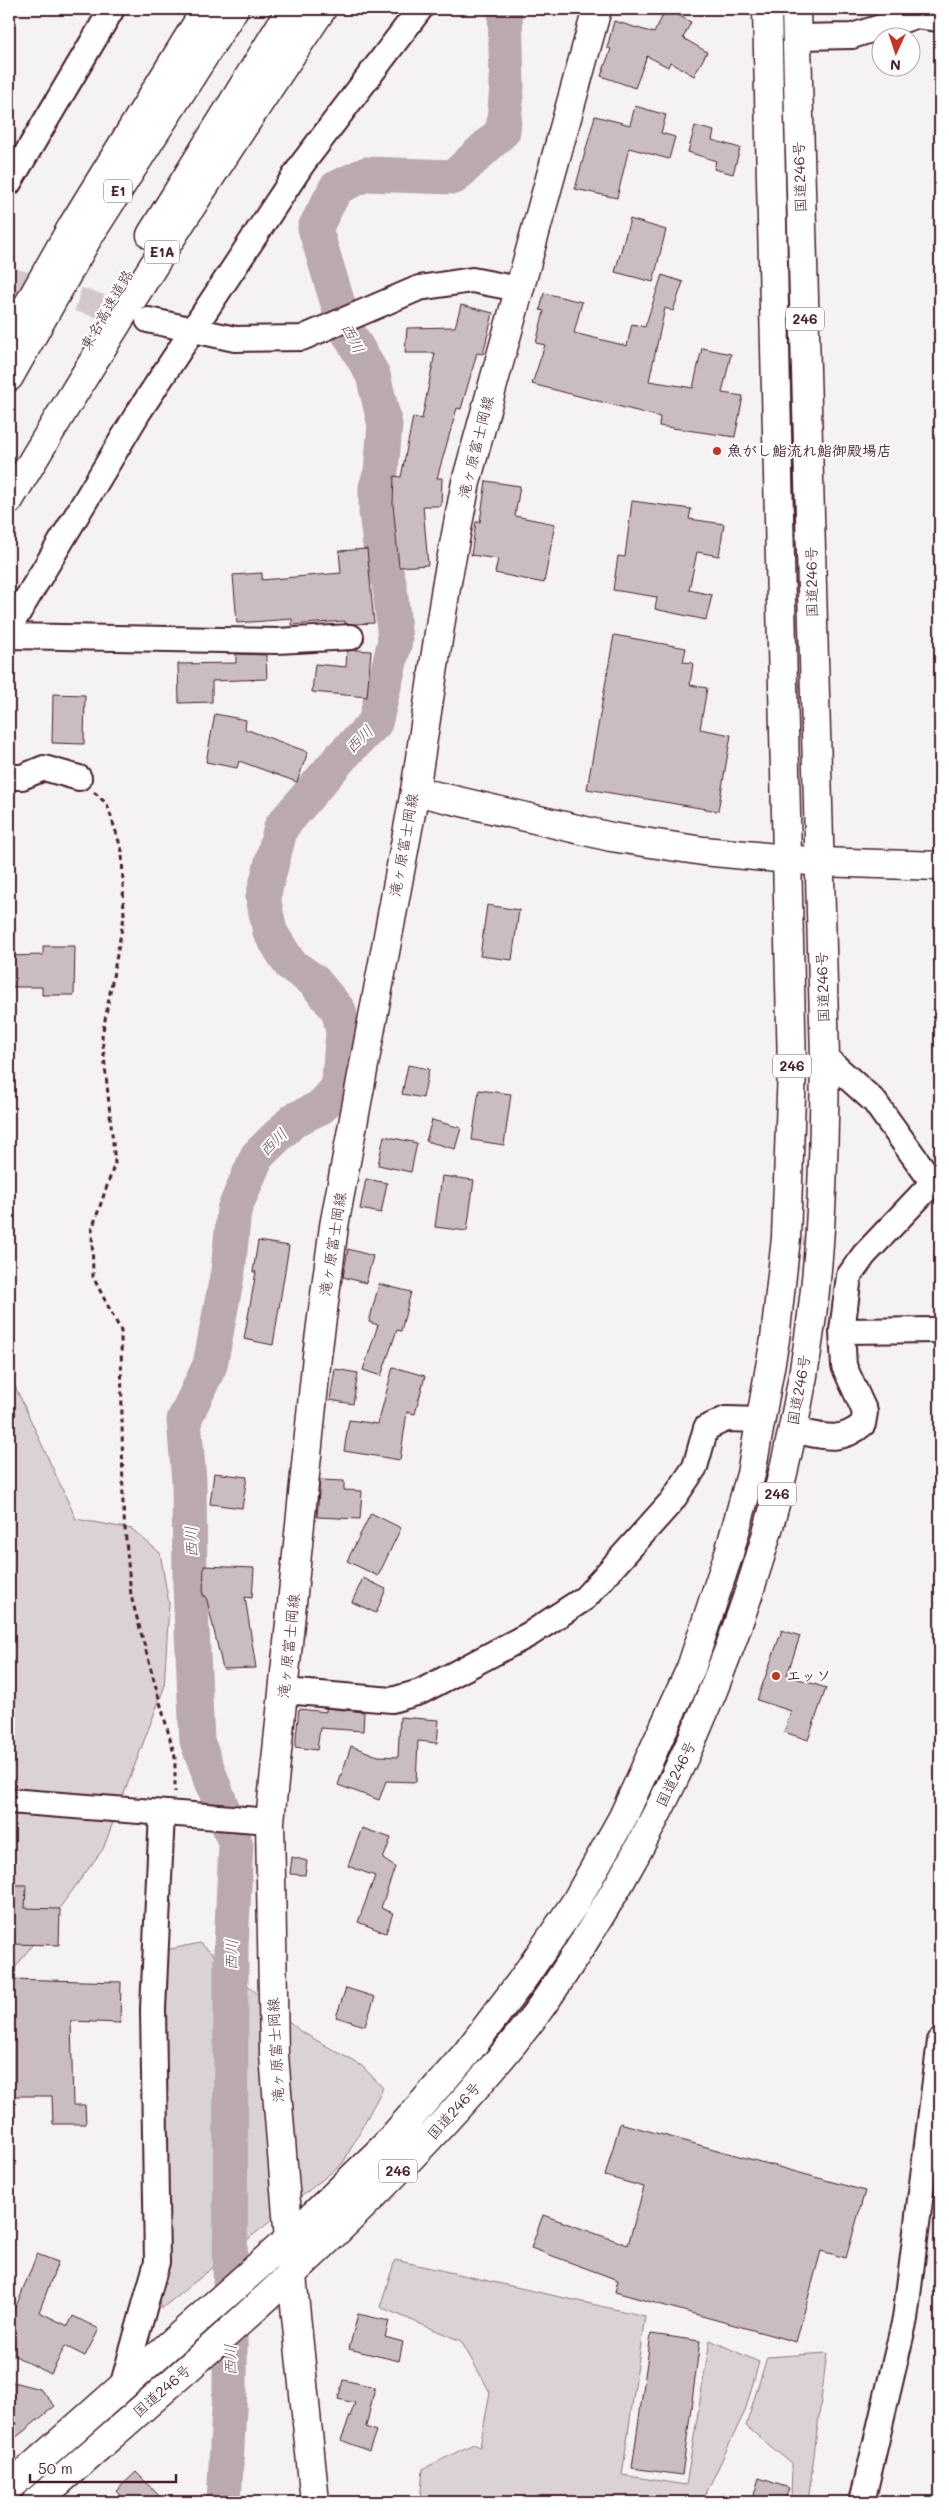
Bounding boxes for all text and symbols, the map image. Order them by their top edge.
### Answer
north arrow [872,28,922,78]
text: N [889,56,901,75]
street label: 国道246号 [788,141,810,213]
road number: E1 [104,180,132,202]
road number: E1A [144,240,180,264]
street label: 東名高速道路 [75,266,137,353]
road number: 246 [786,308,824,330]
water label: 西川 [337,319,370,357]
street label: 滝ヶ原富士岡線 [453,393,497,500]
place label: 魚がし鮨流れ鮨御殿場店 [727,440,892,460]
marker: 魚がし鮨流れ鮨御殿場店 [711,445,723,457]
street label: 国道246号 [800,546,822,618]
water label: 西川 [340,720,377,757]
street label: 滝ヶ原富士岡線 [384,791,422,898]
street label: 国道246号 [811,951,833,1023]
road number: 246 [773,1054,811,1078]
water label: 西川 [254,1123,291,1160]
street label: 滝ヶ原富士岡線 [314,1190,350,1297]
street label: 国道246号 [782,1353,814,1427]
road number: 246 [758,1482,796,1506]
water label: 西川 [179,1526,202,1558]
street label: 滝ヶ原富士岡線 [273,1593,303,1699]
place label: エッソ [786,1665,831,1685]
marker: エッソ [770,1670,782,1682]
street label: 国道246号 [650,1737,700,1810]
water label: 西川 [220,1939,241,1971]
street label: 滝ヶ原富士岡線 [262,1997,288,2103]
street label: 国道246号 [422,2077,485,2143]
road number: 246 [379,2160,417,2182]
water label: 西川 [219,2344,240,2376]
street label: 国道246号 [128,2359,195,2421]
scale bar [30,2451,176,2483]
text: 50 m [38,2458,73,2478]

